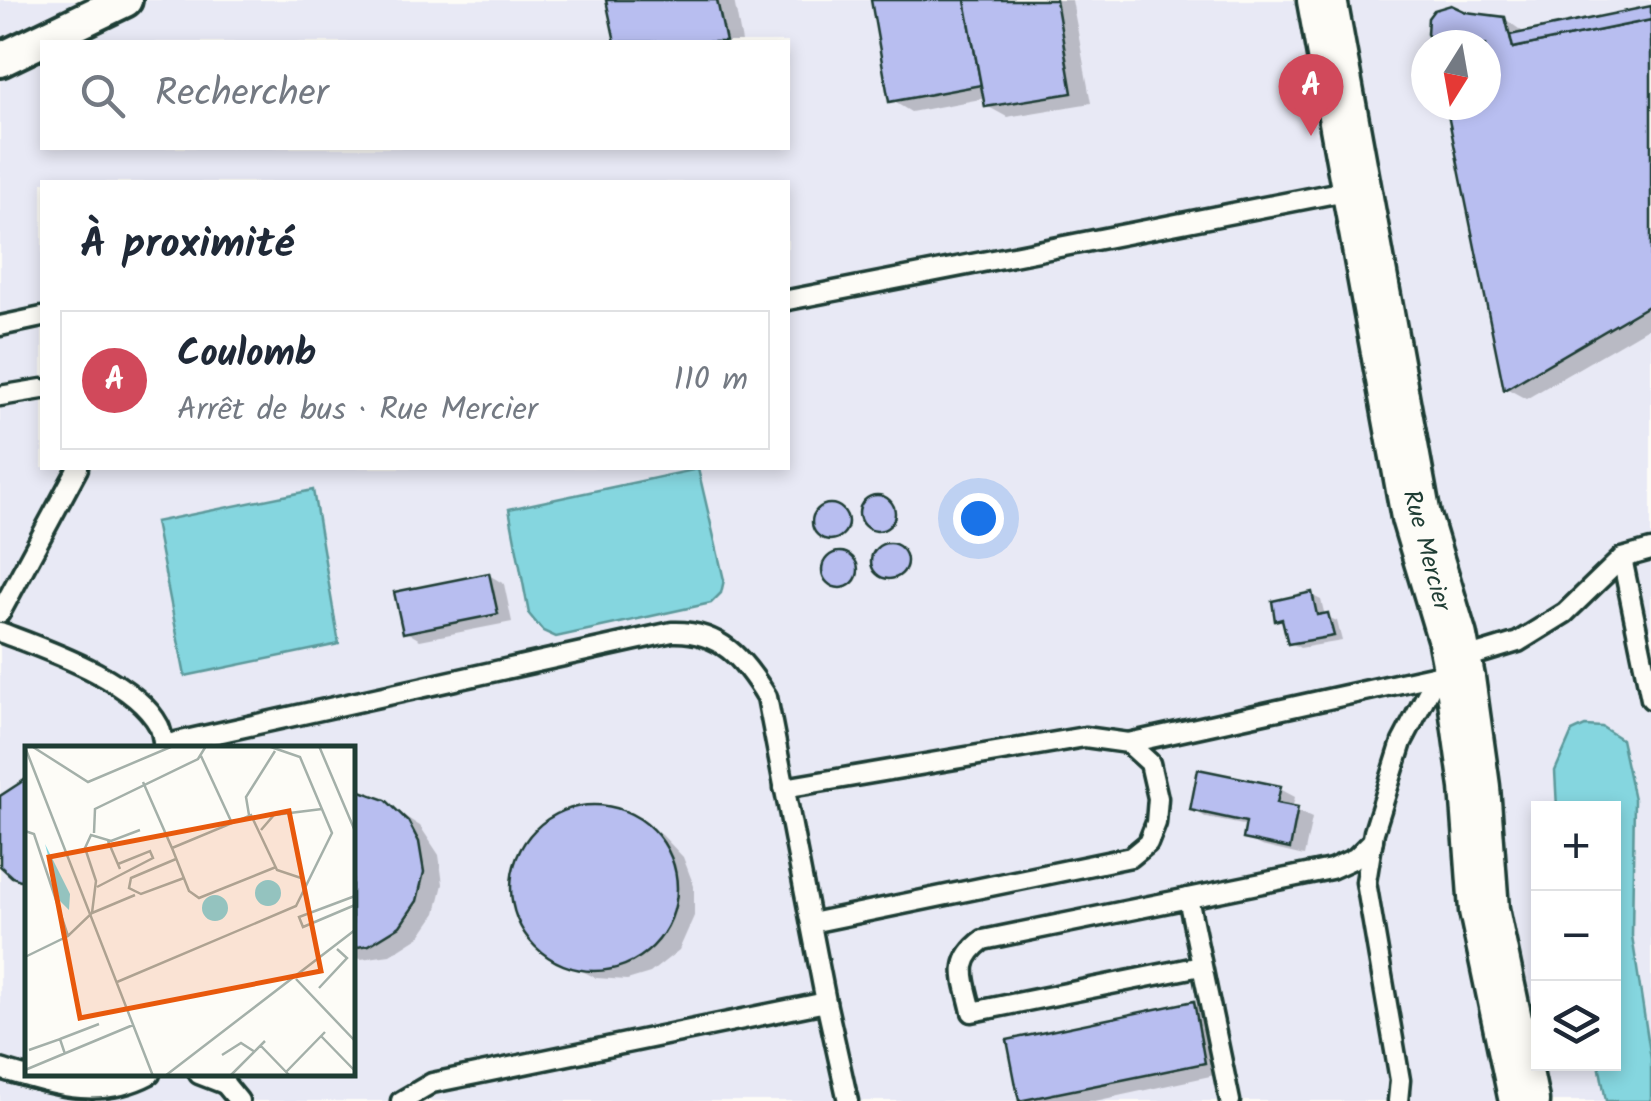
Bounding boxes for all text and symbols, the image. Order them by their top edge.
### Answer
north arrow [1411,30,1501,120]
search box [40,40,790,150]
pin: A [1278,54,1344,136]
text: Rechercher [155,65,328,125]
icon: search [75,68,130,123]
text: À proximité [80,212,294,279]
text: Coulomb [177,325,316,385]
text: A [104,355,125,406]
text: 110 m [674,355,748,406]
text: Arrêt de bus · Rue Mercier [177,385,538,436]
street label: Rue Mercier [1391,486,1462,617]
your location [953,493,1004,544]
inset map [25,746,355,1076]
map controls [1531,801,1621,1071]
button: + [1531,801,1621,891]
button: − [1531,891,1621,981]
button: layers [1531,981,1621,1071]

